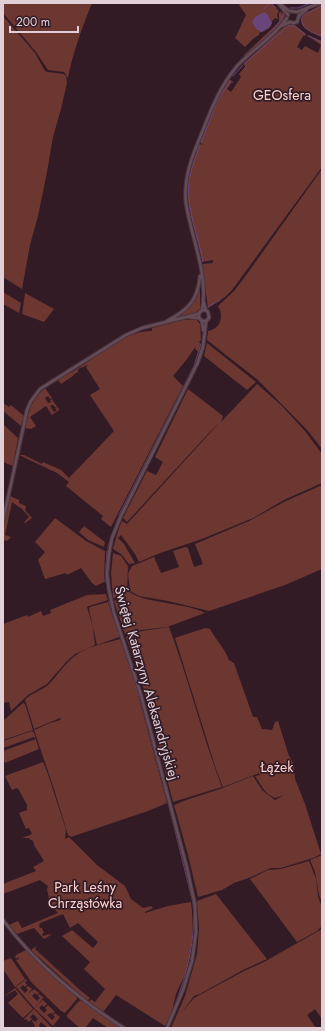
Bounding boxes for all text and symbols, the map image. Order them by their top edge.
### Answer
scale bar [10,8,78,34]
text: 200 m [16,13,50,31]
park label: GEOsfera [253,85,311,105]
street label: Świętej Katarzyny Aleksandryjskiej [110,583,184,783]
park label: Łążek [260,757,294,777]
park label: Park Leśny Chrząstówka [48,877,122,913]

